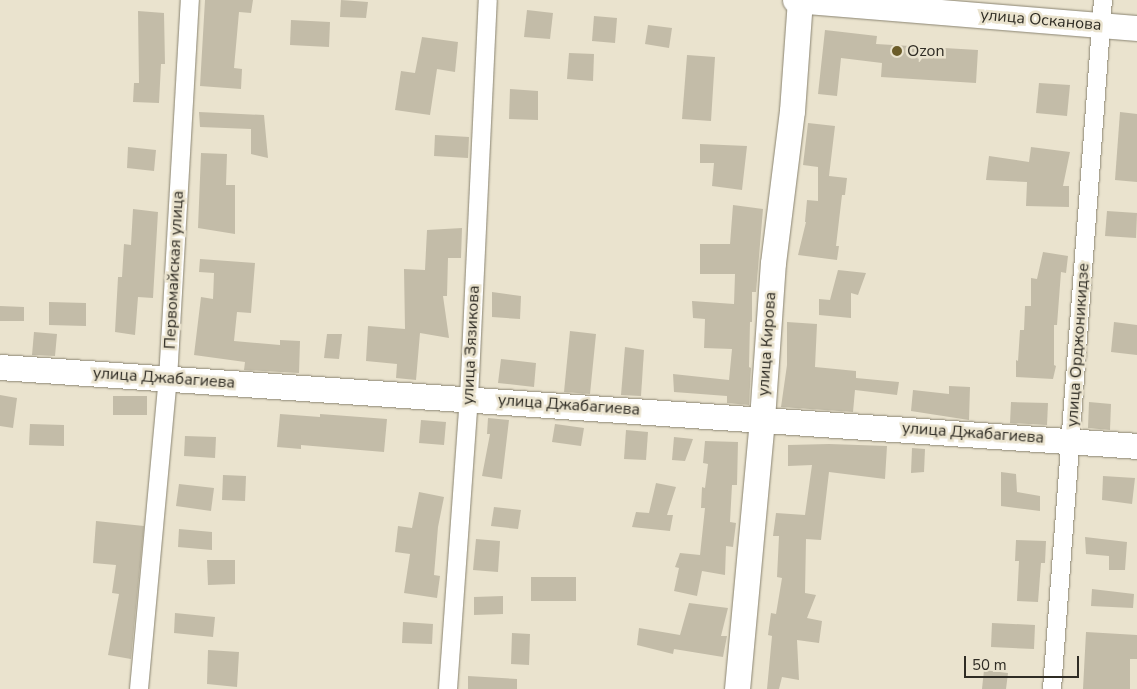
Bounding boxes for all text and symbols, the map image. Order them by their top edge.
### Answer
street label: улица Осканова [980,5,1102,35]
place label: Ozon [907,41,945,61]
marker: Ozon [891,45,903,57]
street label: Первомайская улица [160,190,188,350]
street label: улица Орджоникидзе [1063,262,1093,428]
street label: улица Зязикова [458,285,484,405]
street label: улица Кирова [754,291,780,397]
street label: улица Джабагиева [92,363,236,393]
street label: улица Джабагиева [497,390,641,420]
street label: улица Джабагиева [901,418,1045,448]
scale bar [967,646,1082,678]
text: 50 m [972,655,1007,675]

